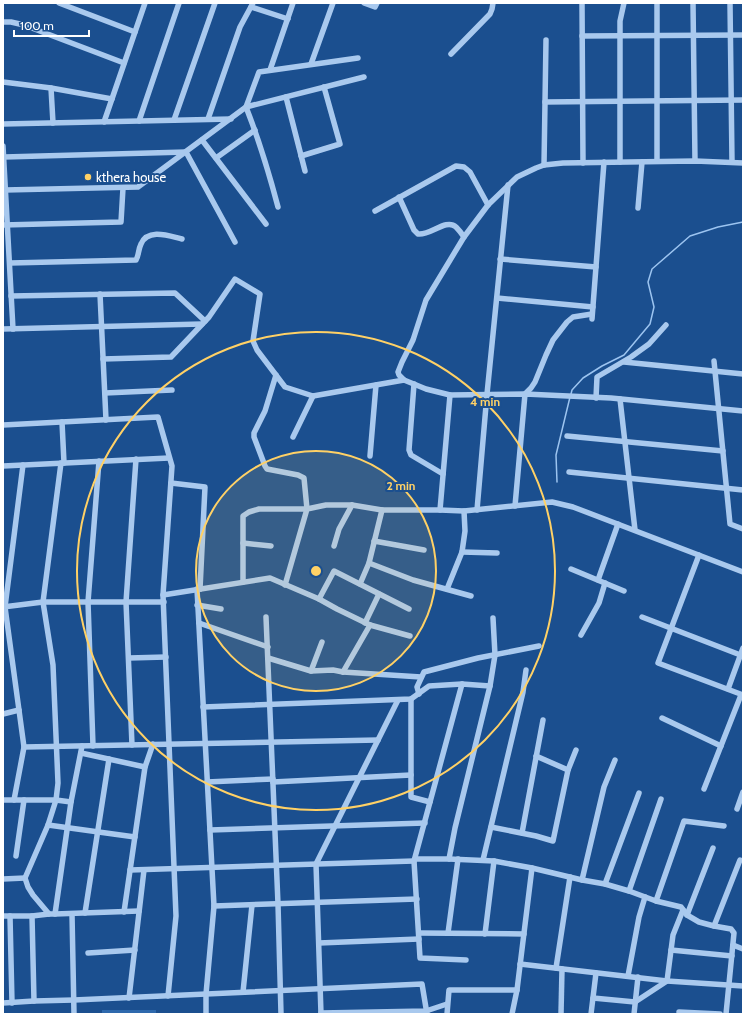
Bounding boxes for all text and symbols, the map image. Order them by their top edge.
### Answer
scale bar [14,12,89,38]
text: 100 m [20,18,54,33]
place label: kthera house [96,169,166,185]
marker: kthera house [83,172,93,182]
text: 4 min [470,394,500,409]
text: 2 min [387,478,415,493]
centre of rings [309,564,323,578]

